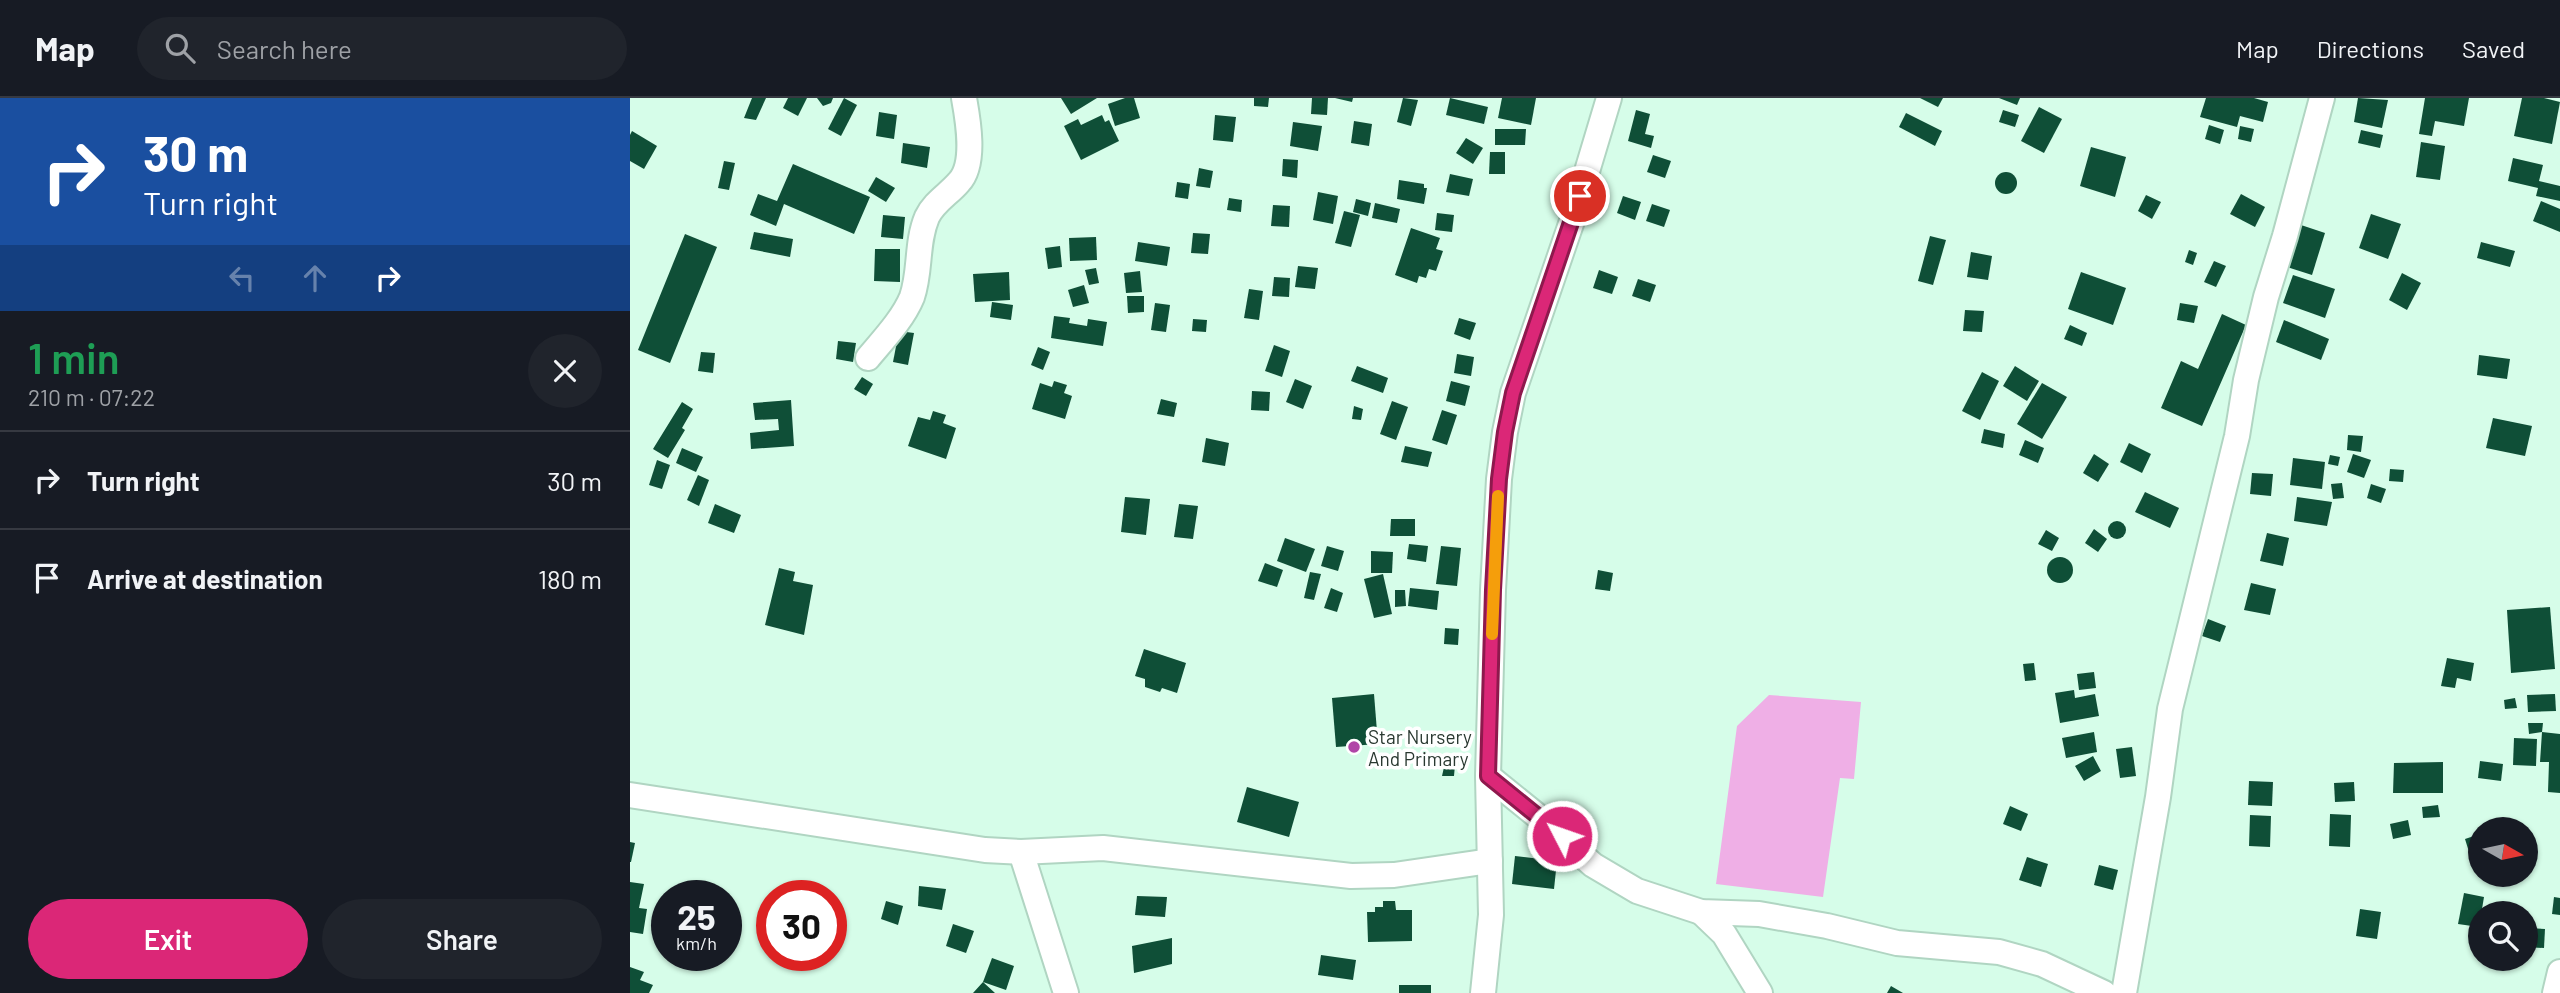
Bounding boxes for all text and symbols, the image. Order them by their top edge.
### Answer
search box [137,17,627,80]
text: Map [35,28,95,68]
icon: search [161,29,199,67]
text: Search here [217,33,352,64]
text: Map [2236,34,2279,63]
text: Directions [2317,34,2424,63]
text: Saved [2462,34,2525,63]
text: 30 m [143,123,248,182]
icon: right [28,126,119,217]
pin [1550,166,1610,226]
icon: arrive [1561,177,1599,215]
text: Turn right [143,183,278,221]
icon: left [223,259,261,297]
icon: ahead [296,259,334,297]
icon: right [369,259,407,297]
text: 1 min [28,332,120,382]
button: close [528,334,602,408]
text: 210 m · 07:22 [28,383,155,411]
icon: right [28,461,66,499]
text: Turn right [87,465,200,496]
text: 30 m [547,465,602,496]
icon: arrive [28,559,66,597]
text: Arrive at destination [87,563,323,594]
text: 180 m [538,563,602,594]
place label: Star Nursery And Primary [1368,725,1472,770]
marker: Star Nursery And Primary [1346,739,1362,755]
position arrow [1525,799,1599,873]
north arrow [2468,817,2538,887]
map controls [2468,817,2538,971]
speed limit sign: 30 [756,880,847,971]
text: 25 [677,895,716,937]
button: Exit [28,899,308,979]
button: Share [322,899,602,979]
button: search [2468,901,2538,971]
text: km/h [676,932,717,954]

